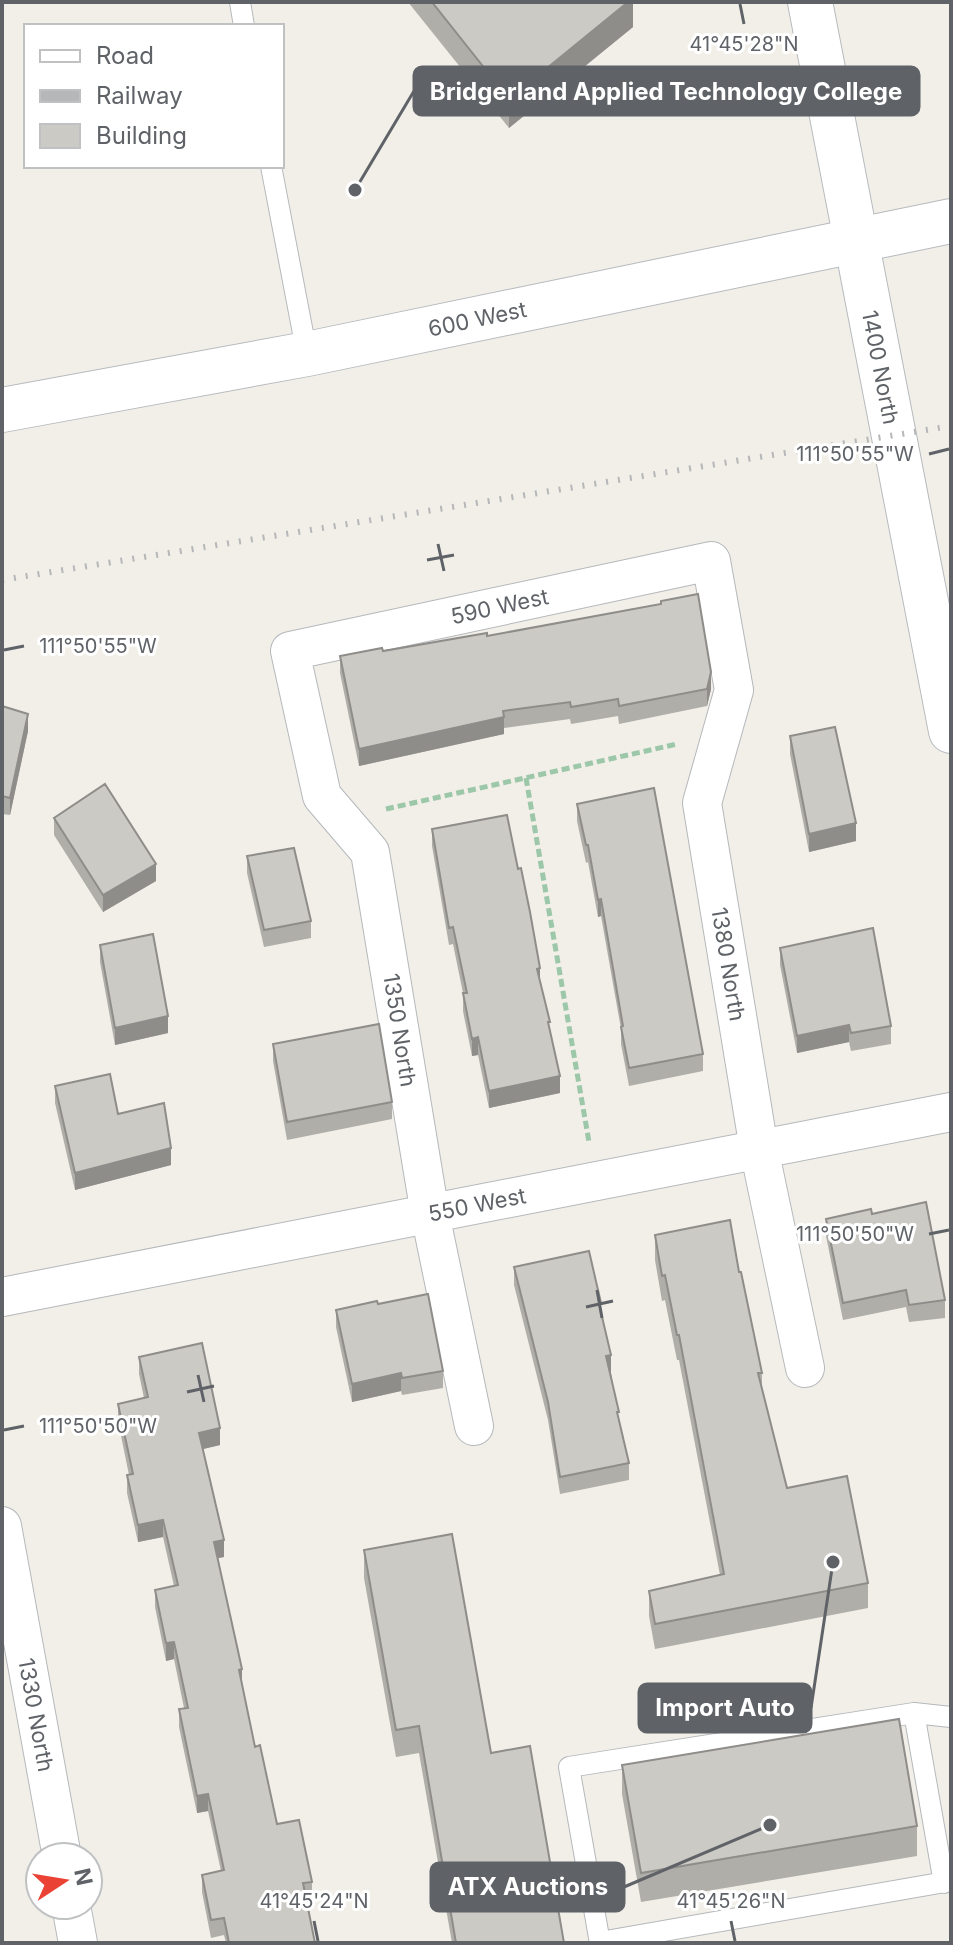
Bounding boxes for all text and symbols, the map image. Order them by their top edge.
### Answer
legend [24,24,284,168]
text: 41°45'28"N [690,32,798,56]
text: Road [96,41,154,70]
callout: Bridgerland Applied Technology College [414,67,919,115]
text: Bridgerland Applied Technology College [430,77,902,106]
text: Railway [96,81,183,110]
text: Building [96,121,187,150]
street label: 600 West [426,296,529,342]
street label: 1400 North [857,308,904,427]
text: 111°50'55"W [796,442,914,466]
street label: 590 West [448,583,551,629]
text: 111°50'55"W [39,634,157,658]
street label: 1380 North [706,905,751,1023]
street label: 1350 North [378,971,422,1089]
street label: 550 West [426,1182,528,1227]
text: 111°50'50"W [796,1222,914,1246]
text: 111°50'50"W [39,1414,157,1438]
street label: 1330 North [13,1656,59,1774]
callout: Import Auto [639,1684,811,1732]
text: Import Auto [655,1693,795,1722]
north arrow [24,1841,104,1921]
callout: ATX Auctions [431,1863,624,1911]
text: N [69,1866,98,1888]
text: ATX Auctions [448,1872,608,1901]
text: 41°45'24"N [259,1889,369,1913]
text: 41°45'26"N [677,1889,785,1913]

